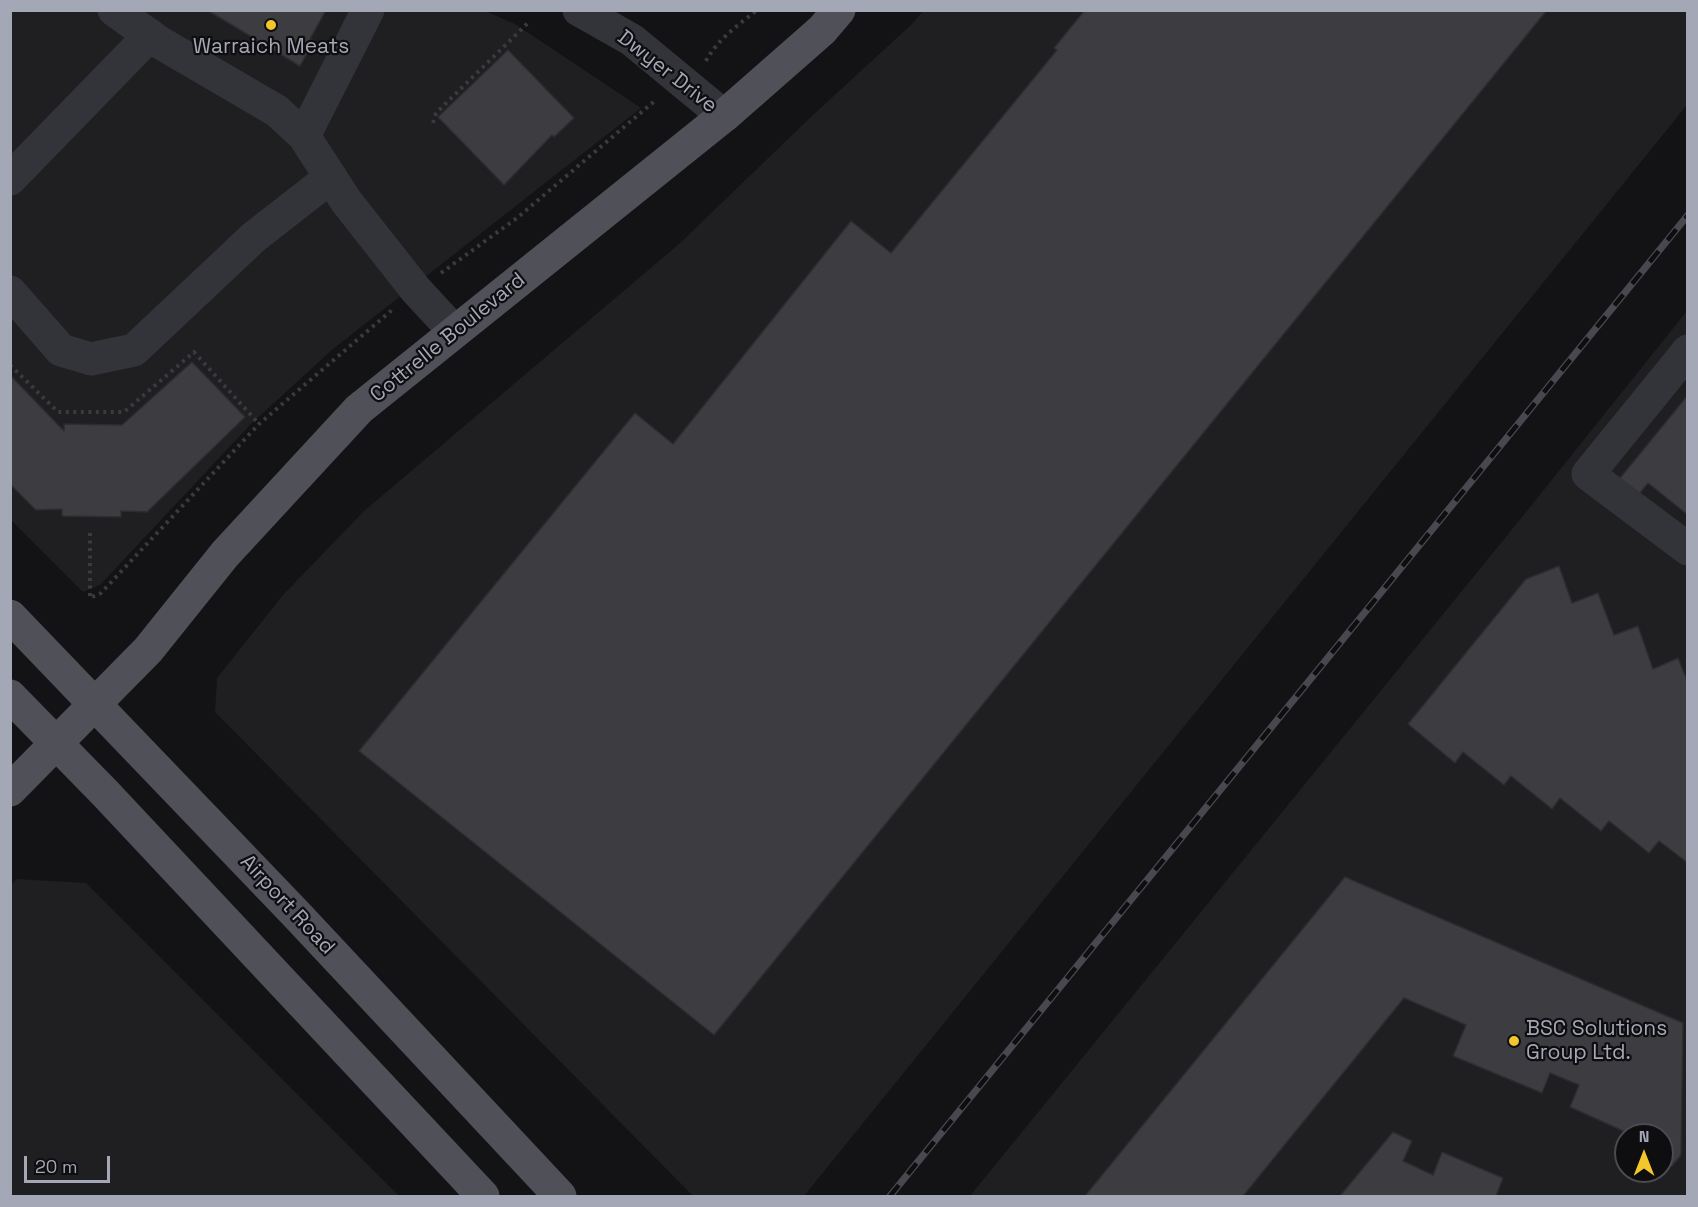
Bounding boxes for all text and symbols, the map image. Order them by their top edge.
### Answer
marker: Warraich Meats [264,18,278,32]
street label: Dwyer Drive [612,25,722,119]
place label: Warraich Meats [193,34,349,60]
street label: Cottrelle Boulevard [365,268,531,408]
street label: Airport Road [234,850,340,960]
place label: BSC Solutions Group Ltd. [1526,1016,1667,1066]
marker: BSC Solutions Group Ltd. [1507,1034,1521,1048]
north arrow [1614,1123,1674,1183]
text: N [1639,1126,1649,1147]
scale bar [27,1144,112,1182]
text: 20 m [35,1155,78,1178]

